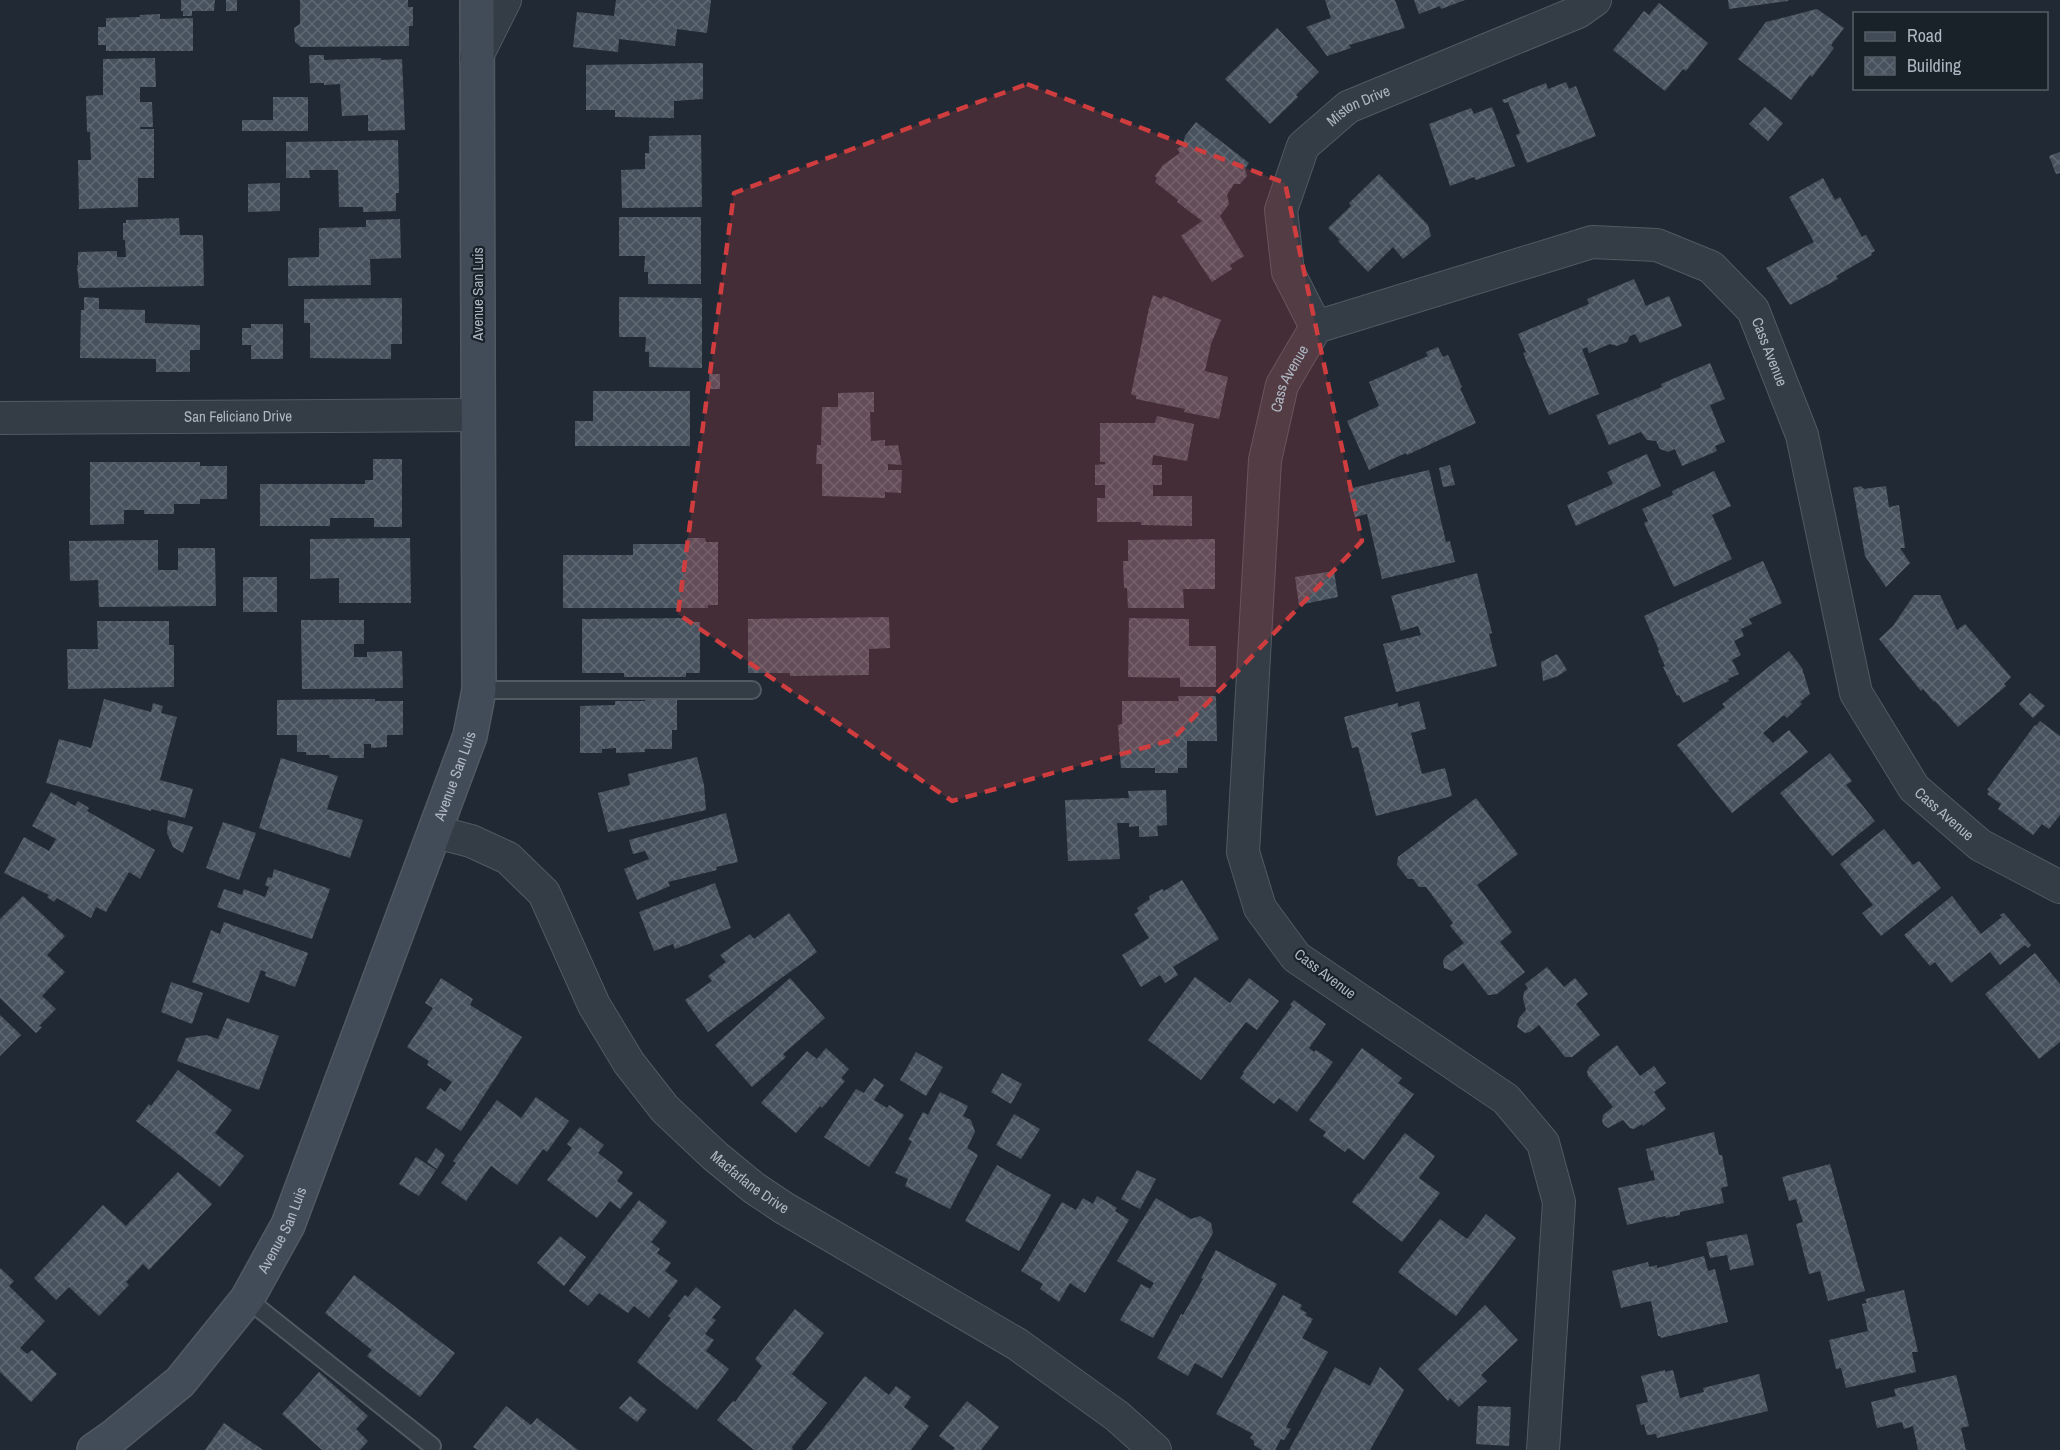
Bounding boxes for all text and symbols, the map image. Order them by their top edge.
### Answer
legend [1853,12,2048,90]
text: Road [1907,23,1942,48]
text: Building [1907,53,1962,78]
street label: Miston Drive [1322,80,1393,131]
street label: Avenue San Luis [467,247,488,342]
street label: Cass Avenue [1747,314,1793,389]
street label: Cass Avenue [1265,341,1313,414]
street label: San Feliciano Drive [184,405,292,427]
street label: Avenue San Luis [428,730,481,824]
street label: Cass Avenue [1910,782,1979,845]
street label: Cass Avenue [1290,943,1361,1004]
street label: Macfarlane Drive [706,1145,793,1219]
street label: Avenue San Luis [252,1184,311,1278]

